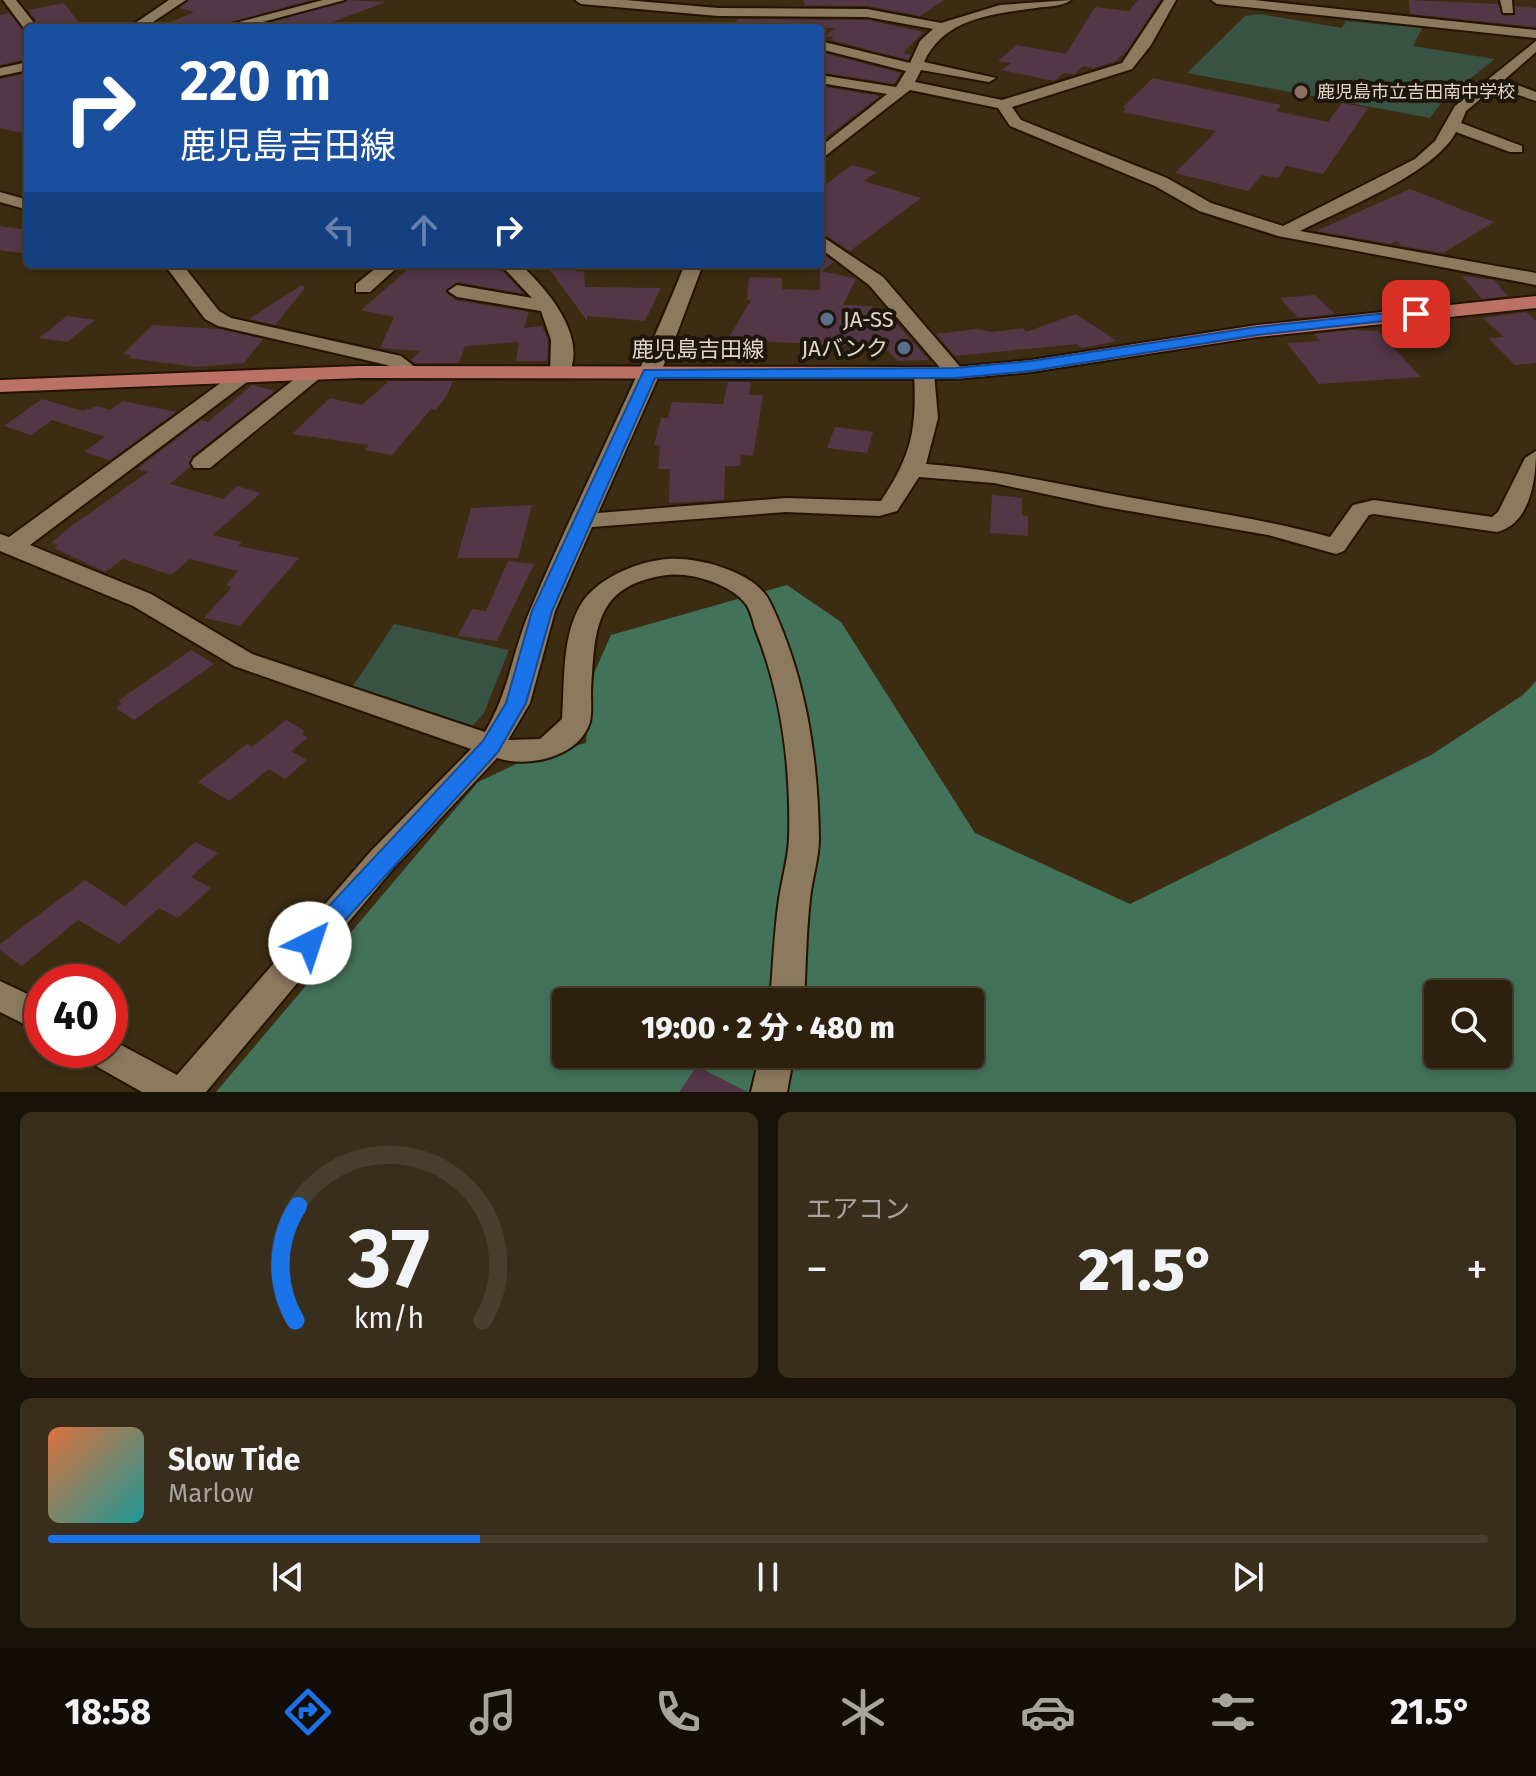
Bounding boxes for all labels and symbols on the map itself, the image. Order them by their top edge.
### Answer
place label: 鹿児島市立吉田南中学校 [1317,81,1515,103]
marker: 鹿児島市立吉田南中学校 [1292,83,1310,101]
pin [1382,280,1450,348]
place label: JA-SS [843,306,894,333]
marker: JA-SS [818,310,836,328]
place label: JAバンク [802,335,888,362]
street label: 鹿児島吉田線 [632,336,764,363]
marker: JAバンク [895,339,913,357]
position arrow [268,901,352,985]
speed limit sign: 40 [24,964,128,1068]

